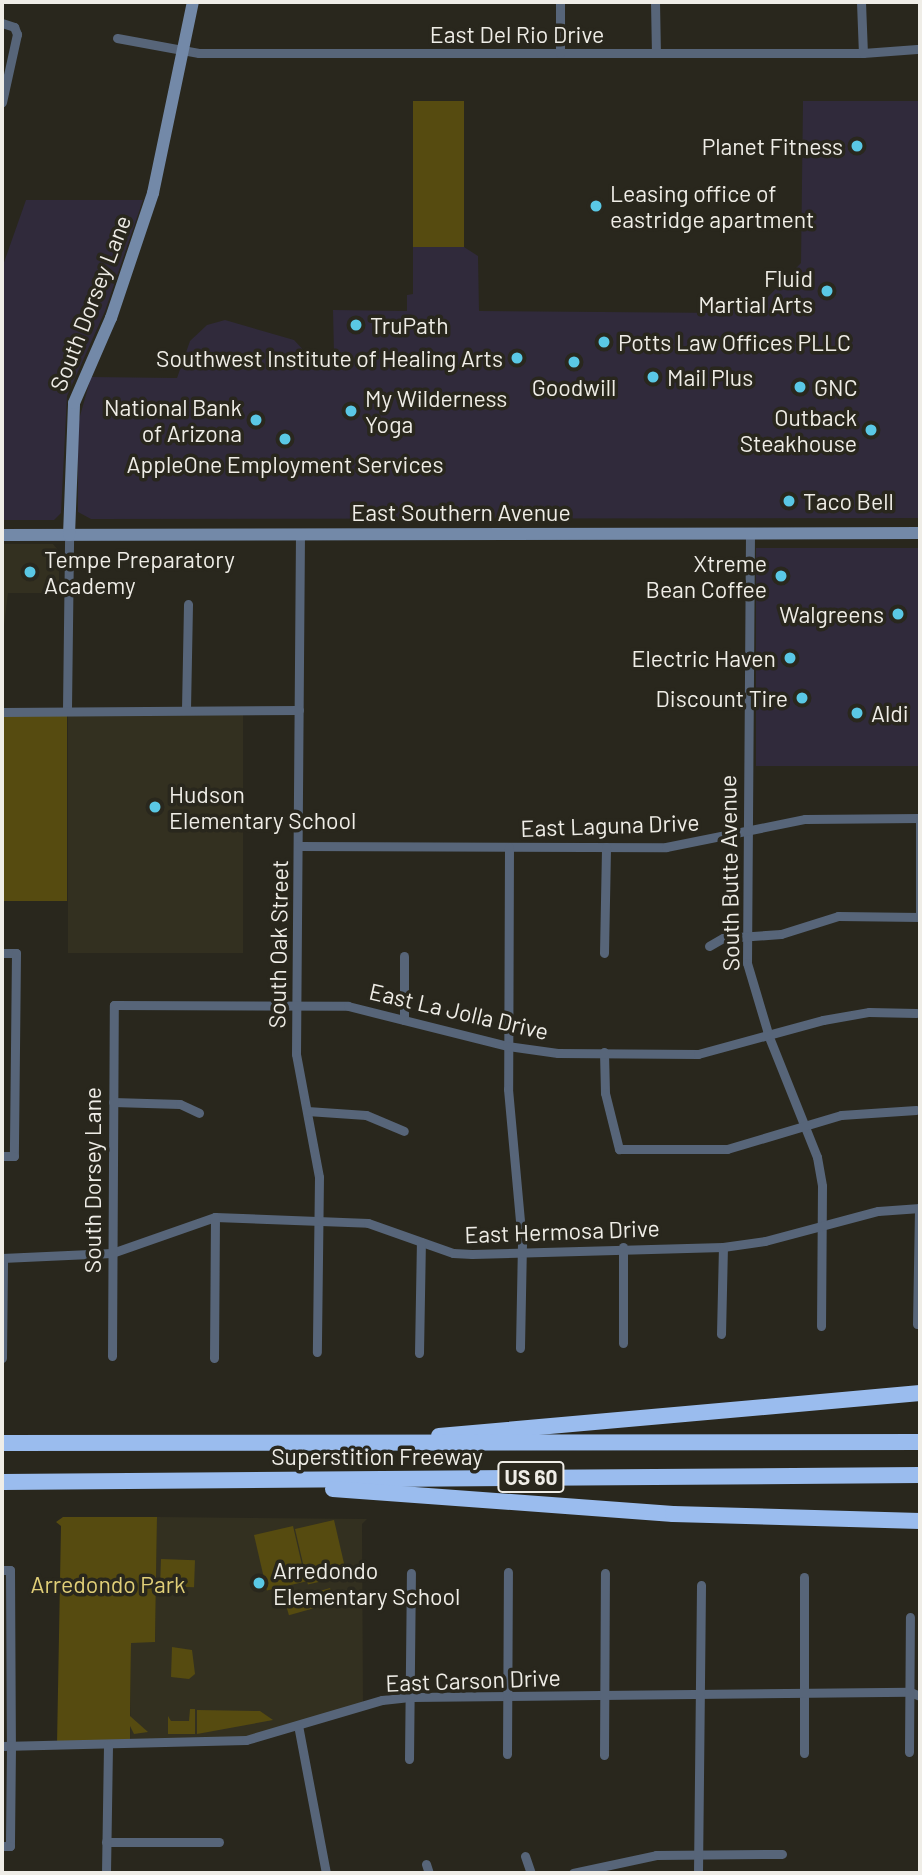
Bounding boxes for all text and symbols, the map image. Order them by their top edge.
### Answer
street label: East Del Rio Drive [430,20,604,48]
place label: Planet Fitness [702,132,843,160]
marker: Planet Fitness [849,138,865,154]
place label: Leasing office of eastridge apartment [610,179,814,233]
marker: Leasing office of eastridge apartment [588,198,604,214]
street label: South Dorsey Lane [44,211,136,395]
place label: Fluid Martial Arts [698,264,813,318]
marker: Fluid Martial Arts [819,283,835,299]
place label: TruPath [370,311,449,339]
marker: TruPath [348,317,364,333]
place label: Potts Law Offices PLLC [618,328,851,356]
marker: Potts Law Offices PLLC [596,334,612,350]
place label: Southwest Institute of Healing Arts [156,344,503,372]
marker: Southwest Institute of Healing Arts [509,350,525,366]
marker: Goodwill [566,354,582,370]
place label: Mail Plus [667,363,753,391]
marker: Mail Plus [645,369,661,385]
place label: Goodwill [532,373,616,401]
place label: GNC [814,373,858,401]
marker: GNC [792,379,808,395]
place label: My Wilderness Yoga [365,384,507,438]
place label: National Bank of Arizona [104,393,242,447]
marker: My Wilderness Yoga [343,403,359,419]
place label: Outback Steakhouse [740,403,857,457]
marker: National Bank of Arizona [248,412,264,428]
marker: Outback Steakhouse [863,422,879,438]
marker: AppleOne Employment Services [277,431,293,447]
place label: AppleOne Employment Services [127,450,443,478]
place label: Taco Bell [803,487,894,515]
marker: Taco Bell [781,493,797,509]
street label: East Southern Avenue [351,498,571,526]
place label: Tempe Preparatory Academy [44,545,235,599]
place label: Xtreme Bean Coffee [646,549,767,603]
marker: Tempe Preparatory Academy [22,564,38,580]
marker: Xtreme Bean Coffee [773,568,789,584]
place label: Walgreens [779,600,884,628]
marker: Walgreens [890,606,906,622]
place label: Electric Haven [632,644,776,672]
marker: Electric Haven [782,650,798,666]
place label: Discount Tire [656,684,788,712]
marker: Discount Tire [794,690,810,706]
place label: Aldi [871,699,909,727]
marker: Aldi [849,705,865,721]
street label: South Butte Avenue [713,775,745,971]
place label: Hudson Elementary School [169,780,356,834]
marker: Hudson Elementary School [147,799,163,815]
street label: East Laguna Drive [520,808,700,842]
street label: South Oak Street [263,860,293,1028]
street label: East La Jolla Drive [367,977,551,1045]
street label: South Dorsey Lane [78,1087,106,1273]
street label: East Hermosa Drive [464,1214,660,1248]
street label: Superstition Freeway [271,1442,483,1470]
road number: US 60 [496,1460,566,1494]
place label: Arredondo Elementary School [273,1556,460,1610]
park label: Arredondo Park [30,1570,186,1598]
marker: Arredondo Elementary School [251,1575,267,1591]
street label: East Carson Drive [385,1663,561,1697]

